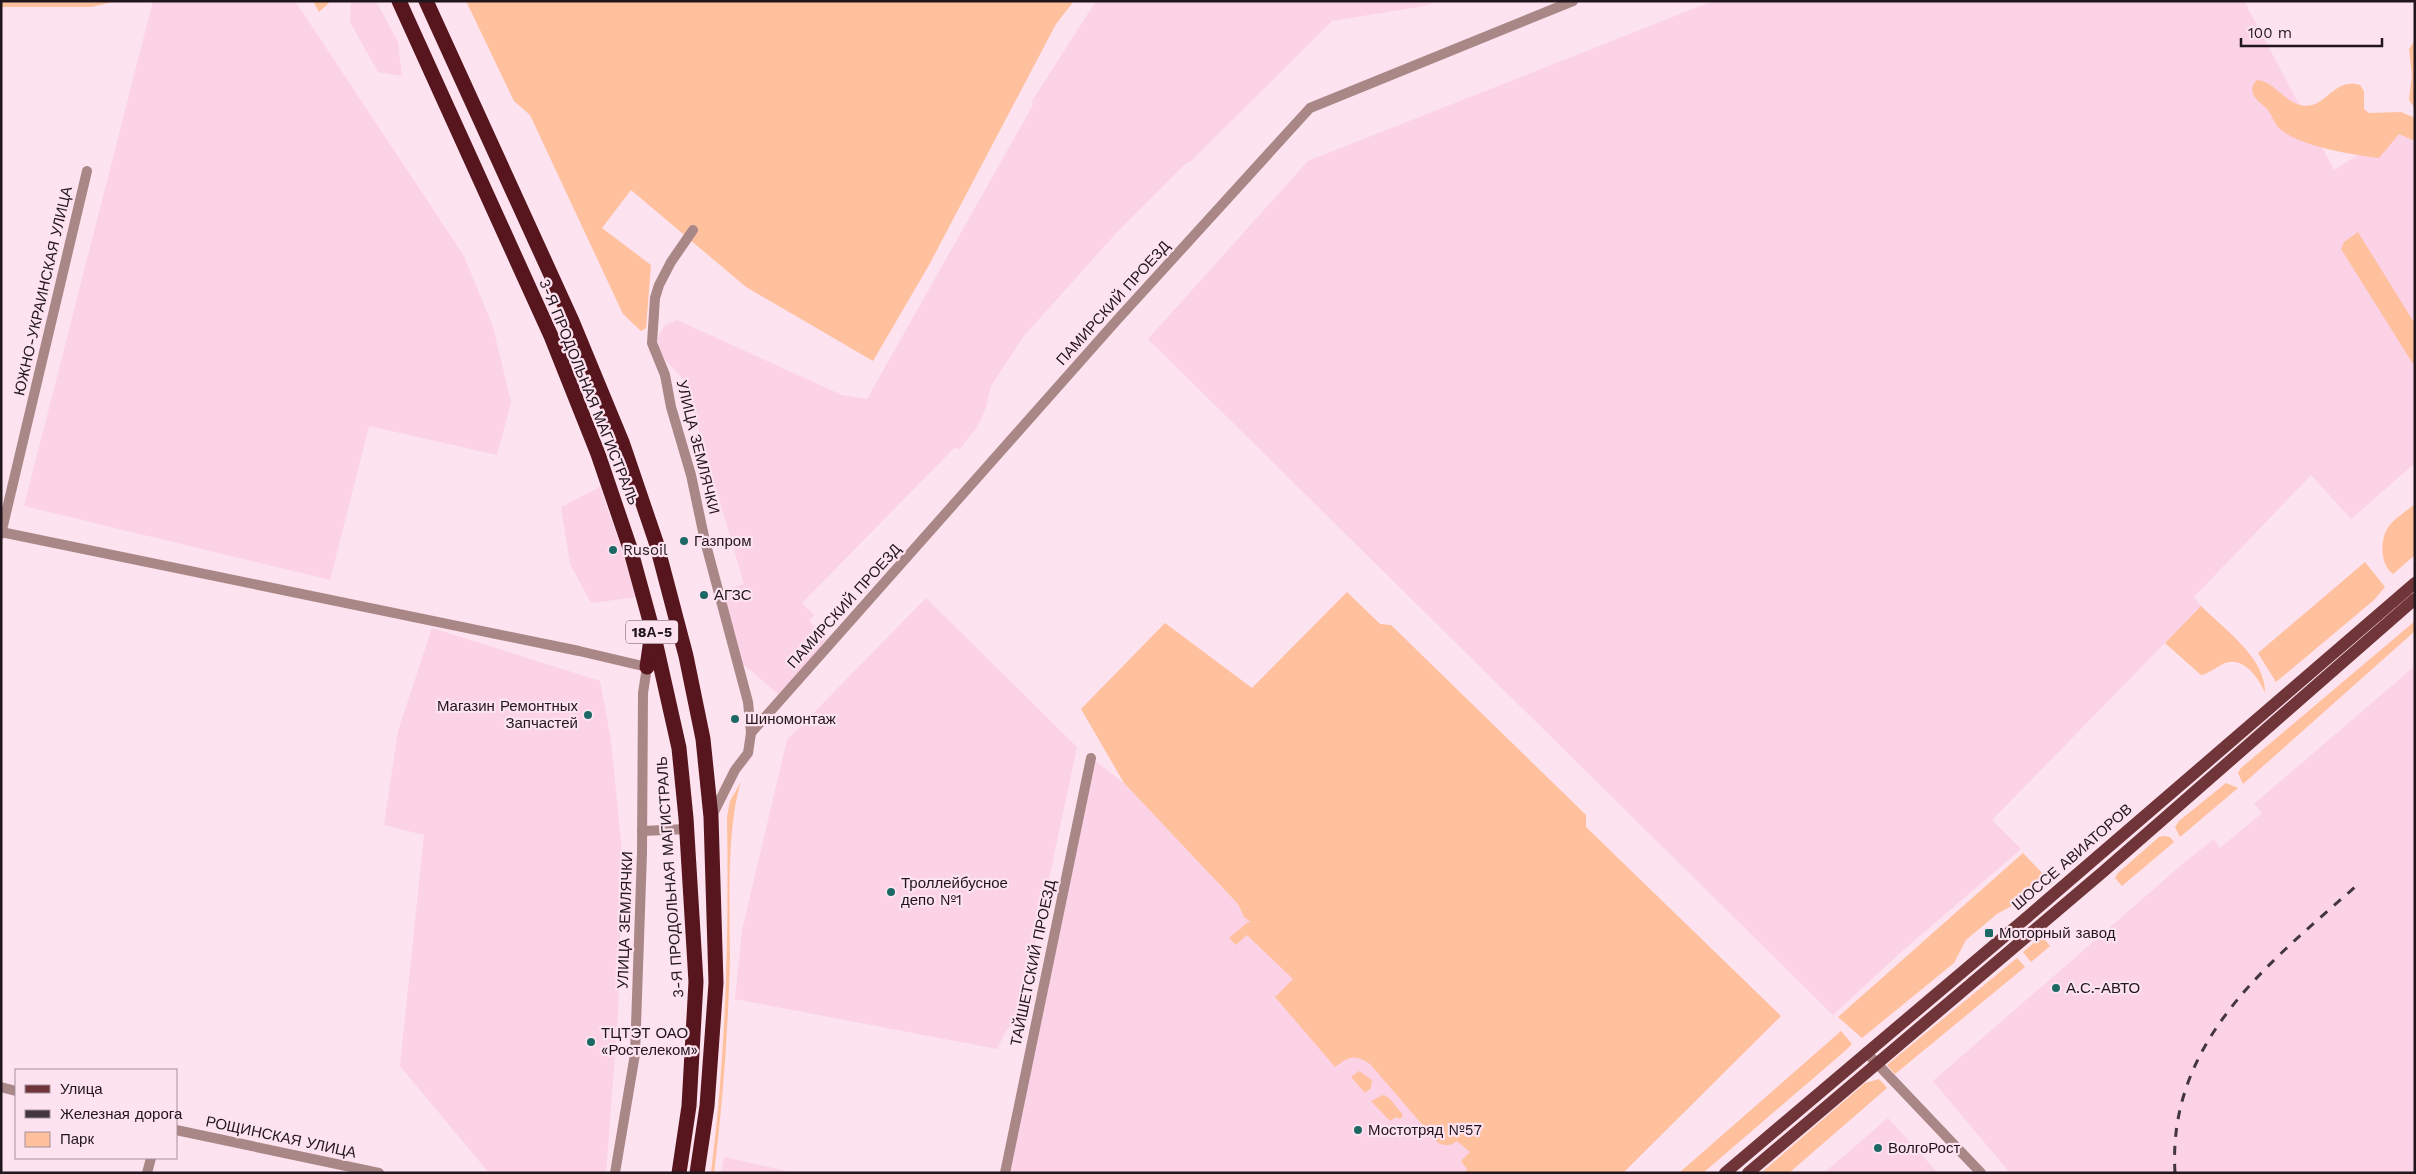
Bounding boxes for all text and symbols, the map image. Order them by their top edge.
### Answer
scale bar [2241,15,2382,47]
text: 100 m [2248,24,2292,42]
street label: ЮЖНО-УКРАИНСКАЯ УЛИЦА [10,185,76,397]
street label: ПАМИРСКИЙ ПРОЕЗД [1052,237,1174,369]
street label: 3-Я ПРОДОЛЬНАЯ МАГИСТРАЛЬ [535,276,643,508]
street label: УЛИЦА ЗЕМЛЯЧКИ [673,378,723,516]
place label: Газпром [694,532,751,550]
marker: Газпром [678,535,690,547]
street label: ПАМИРСКИЙ ПРОЕЗД [783,540,905,672]
place label: Rusoil [623,541,668,559]
marker: Rusoil [607,544,619,556]
place label: АГЗС [714,586,752,604]
marker: АГЗС [698,589,710,601]
road number: 18А-5 [626,620,678,644]
place label: Магазин Ремонтных Запчастей [437,697,578,732]
marker: Магазин Ремонтных Запчастей [582,709,594,721]
place label: Шиномонтаж [745,710,836,728]
marker: Шиномонтаж [729,713,741,725]
street label: 3-Я ПРОДОЛЬНАЯ МАГИСТРАЛЬ [653,755,687,998]
street label: ШОССЕ АВИАТОРОВ [2008,800,2136,914]
street label: УЛИЦА ЗЕМЛЯЧКИ [614,851,636,989]
place label: Троллейбусное депо №1 [901,874,1008,909]
street label: ТАЙШЕТСКИЙ ПРОЕЗД [1007,878,1059,1048]
marker: Троллейбусное депо №1 [885,886,897,898]
place label: Моторный завод [1999,924,2116,942]
marker: Моторный завод [1983,927,1995,939]
place label: А.С.-АВТО [2066,979,2140,997]
marker: А.С.-АВТО [2050,982,2062,994]
place label: ТЦТЭТ ОАО «Ростелеком» [601,1024,698,1059]
marker: ТЦТЭТ ОАО «Ростелеком» [585,1036,597,1048]
legend [15,1069,178,1159]
text: Улица [60,1080,103,1098]
text: Железная дорога [60,1105,183,1123]
street label: РОЩИНСКАЯ УЛИЦА [204,1112,358,1162]
place label: Мостотряд №57 [1368,1121,1482,1139]
marker: Мостотряд №57 [1352,1124,1364,1136]
text: Парк [60,1130,94,1148]
place label: ВолгоРост [1888,1139,1960,1157]
marker: ВолгоРост [1872,1142,1884,1154]

